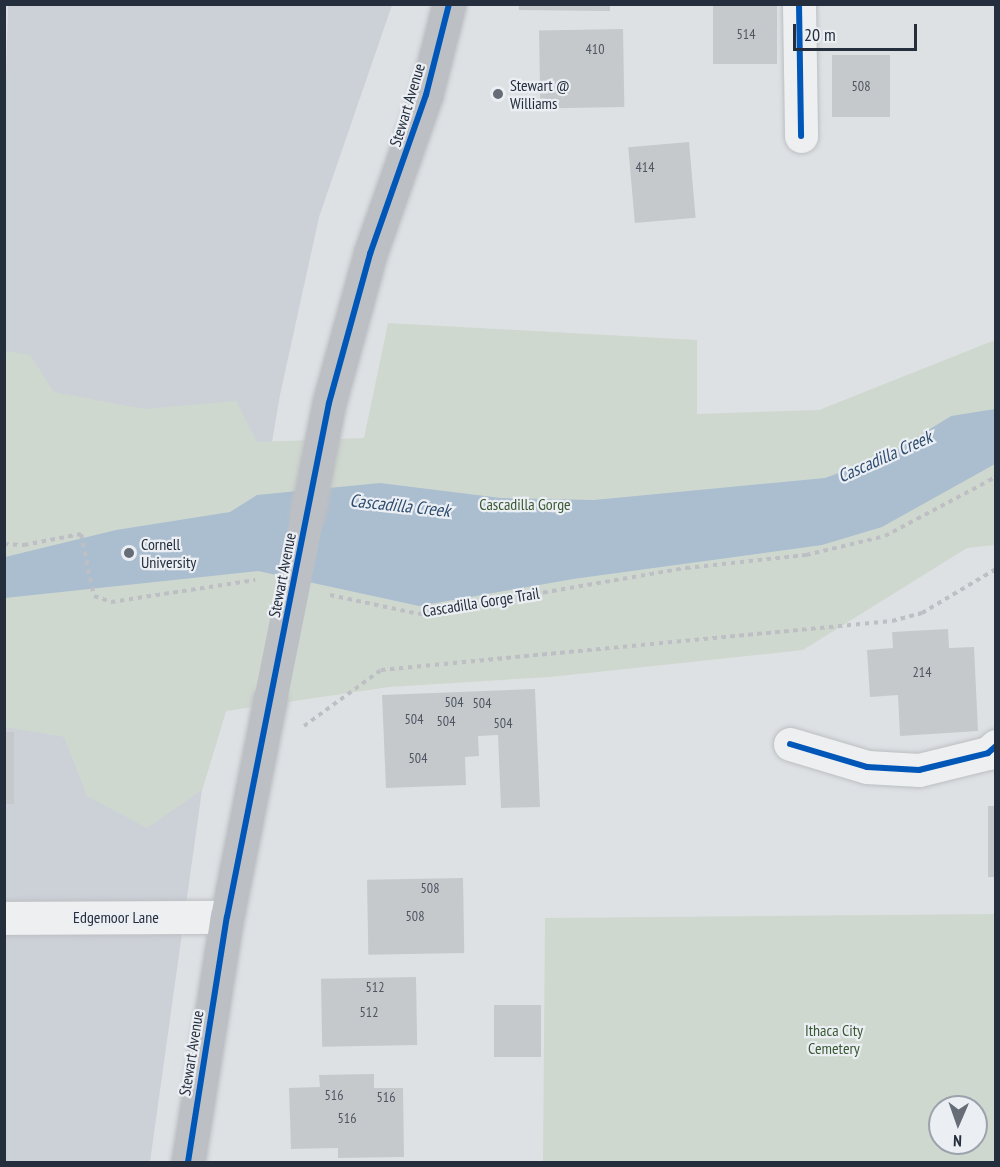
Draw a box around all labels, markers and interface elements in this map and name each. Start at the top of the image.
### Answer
scale bar [796,12,920,50]
text: 20 m [804,23,836,46]
house number: 514 [737,26,755,42]
house number: 410 [586,41,604,57]
street label: Stewart Avenue [385,61,429,149]
place label: Stewart @ Williams [510,75,570,113]
house number: 508 [852,78,870,94]
marker: Stewart @ Williams [491,87,505,101]
house number: 414 [636,159,654,175]
water label: Cascadilla Creek [835,427,935,487]
water label: Cascadilla Creek [349,490,451,522]
park label: Cascadilla Gorge [479,494,571,514]
street label: Stewart Avenue [264,531,300,619]
place label: Cornell University [141,534,196,572]
marker: Cornell University [122,546,136,560]
street label: Cascadilla Gorge Trail [421,583,541,621]
house number: 214 [913,664,931,680]
house number: 504 [445,694,463,710]
house number: 504 [473,695,491,711]
house number: 504 [405,711,423,727]
house number: 504 [437,713,455,729]
house number: 504 [494,715,512,731]
house number: 504 [409,750,427,766]
house number: 508 [421,880,439,896]
street label: Edgemoor Lane [73,907,159,927]
house number: 508 [406,908,424,924]
house number: 512 [366,979,384,995]
house number: 512 [360,1004,378,1020]
street label: Stewart Avenue [175,1009,207,1097]
park label: Ithaca City Cemetery [805,1020,863,1058]
house number: 516 [325,1087,343,1103]
house number: 516 [377,1089,395,1105]
north arrow [928,1095,988,1155]
house number: 516 [338,1110,356,1126]
text: N [953,1131,962,1151]

